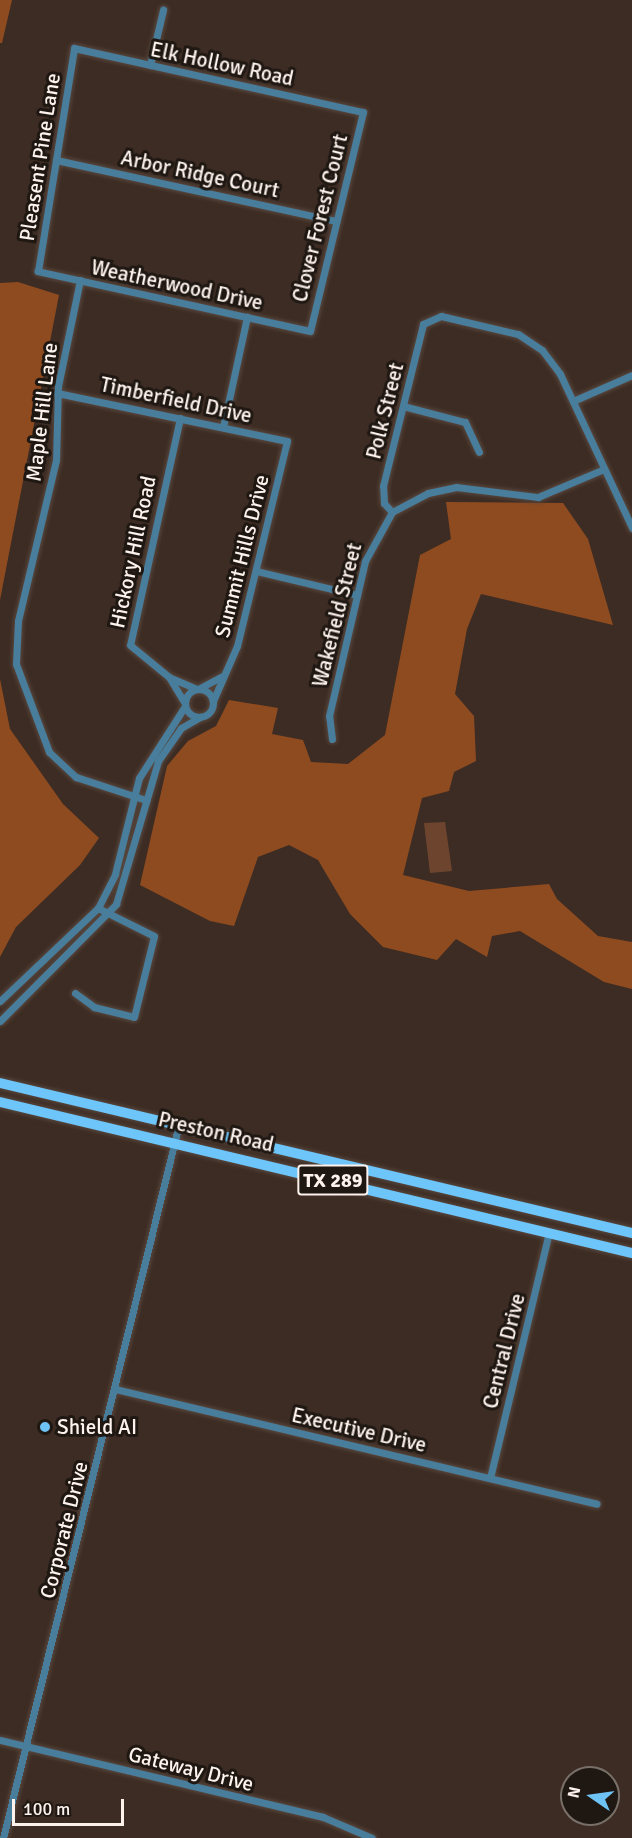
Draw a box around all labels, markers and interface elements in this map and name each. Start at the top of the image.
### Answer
street label: Elk Hollow Road [148,37,296,91]
street label: Pleasent Pine Lane [14,71,66,243]
street label: Clover Forest Court [287,131,353,305]
street label: Arbor Ridge Court [119,145,281,203]
street label: Weatherwood Drive [89,254,265,316]
street label: Maple Hill Lane [21,341,63,483]
street label: Polk Street [361,360,409,462]
street label: Timberfield Drive [98,372,254,428]
street label: Summit Hills Drive [210,472,274,640]
street label: Hickory Hill Road [105,474,161,630]
street label: Wakefield Street [307,540,367,690]
street label: Preston Road [156,1106,276,1158]
road number: TX 289 [297,1163,369,1197]
street label: Central Drive [478,1291,530,1411]
street label: Executive Drive [289,1402,429,1458]
place label: Shield AI [57,1414,137,1440]
marker: Shield AI [38,1420,52,1434]
street label: Corporate Drive [35,1459,93,1601]
street label: Gateway Drive [126,1741,256,1797]
north arrow [560,1766,620,1826]
text: N [563,1785,585,1800]
scale bar [15,1787,128,1825]
text: 100 m [23,1798,70,1820]

